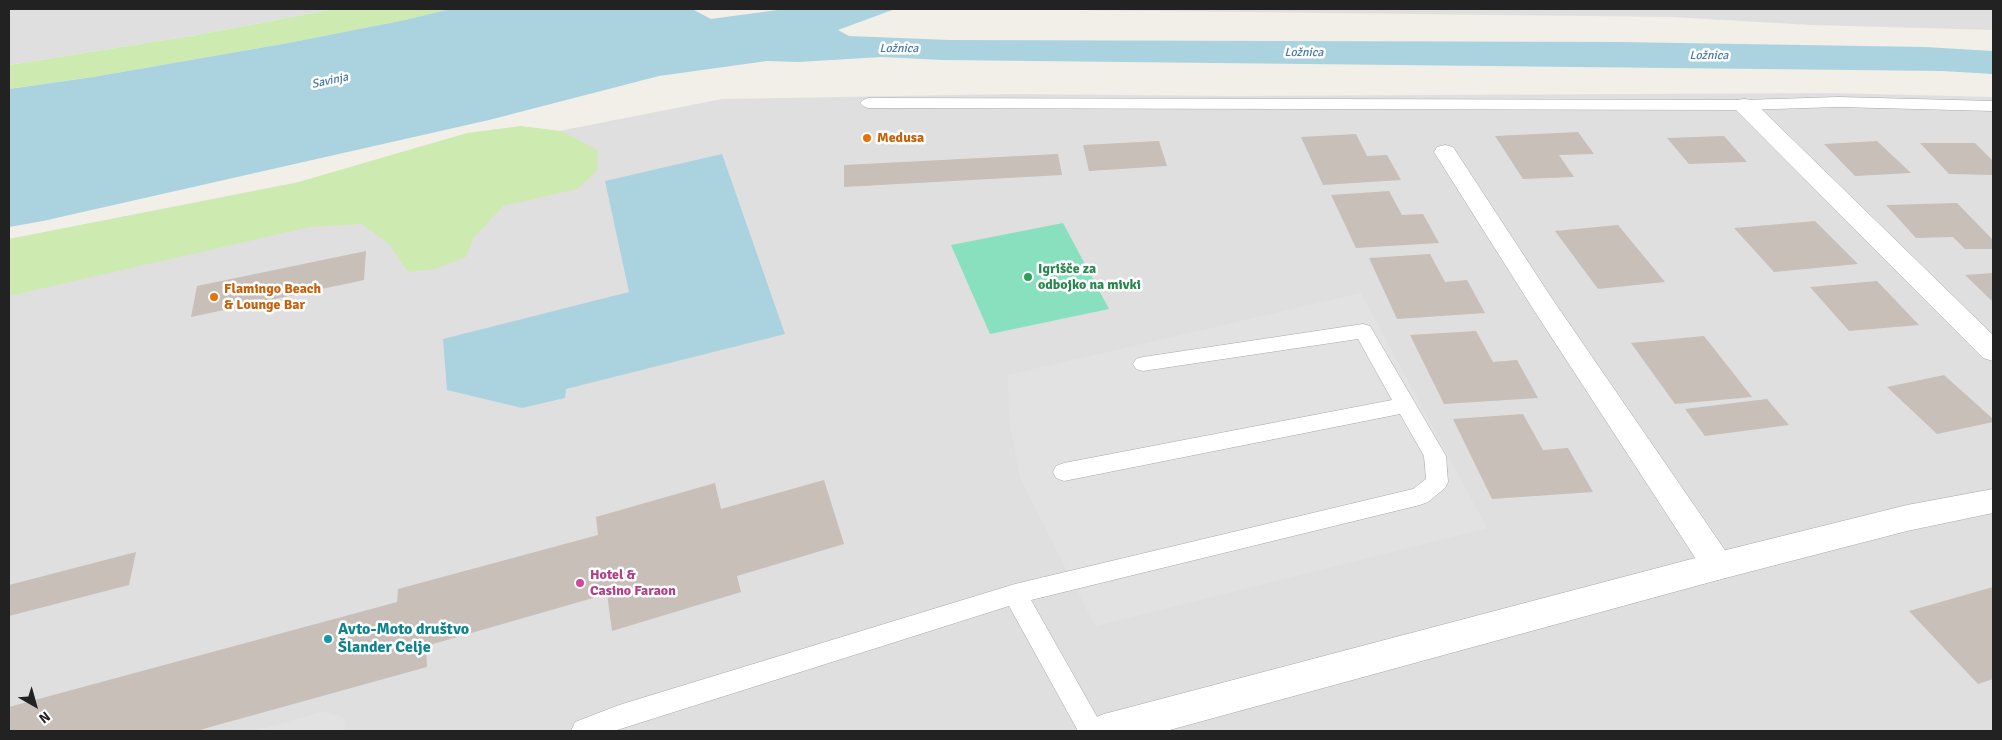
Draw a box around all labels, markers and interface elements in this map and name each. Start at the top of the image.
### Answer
water label: Ložnica [880,42,918,56]
water label: Ložnica [1285,46,1323,60]
water label: Ložnica [1690,49,1728,63]
water label: Savinja [310,70,350,92]
place label: Medusa [877,130,924,146]
marker: Medusa [861,132,873,144]
place label: Igrišče za odbojko na mivki [1038,261,1141,294]
marker: Igrišče za odbojko na mivki [1022,271,1034,283]
place label: Flamingo Beach & Lounge Bar [224,281,321,314]
marker: Flamingo Beach & Lounge Bar [208,291,220,303]
place label: Hotel & Casino Faraon [590,567,676,600]
marker: Hotel & Casino Faraon [574,577,586,589]
place label: Avto-Moto društvo Šlander Celje [338,620,469,658]
marker: Avto-Moto društvo Šlander Celje [322,633,334,645]
north arrow [10,680,60,730]
text: N [35,708,54,727]

